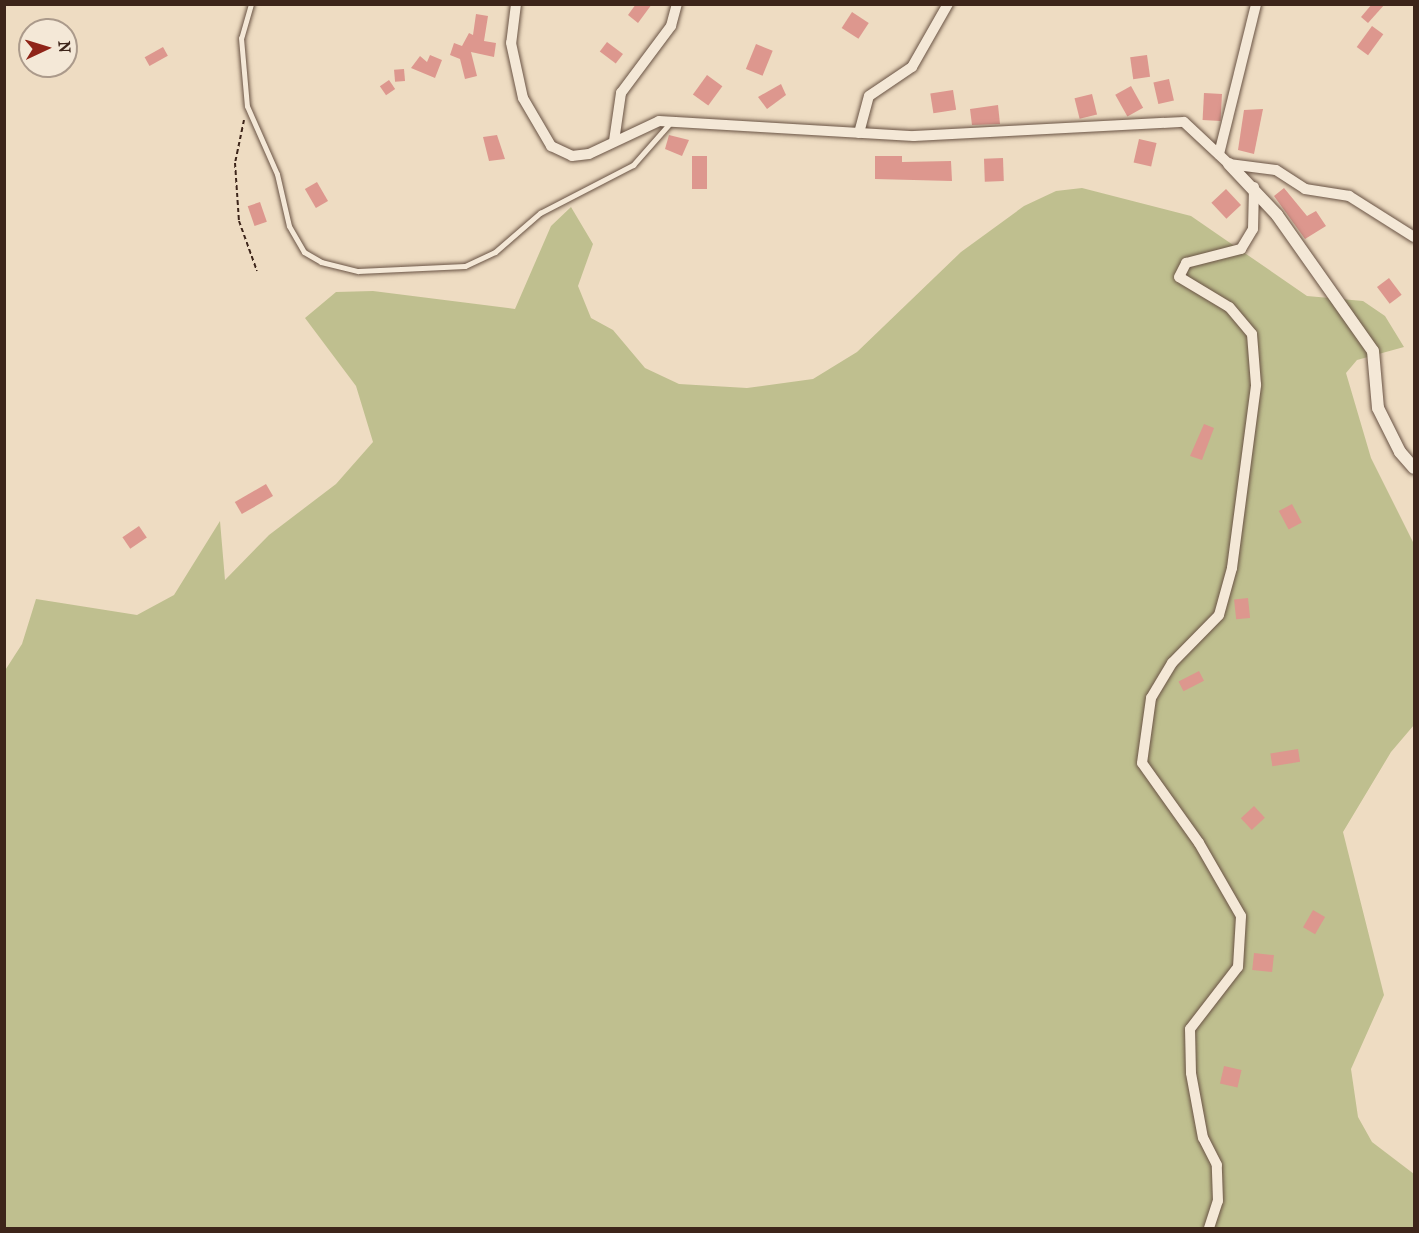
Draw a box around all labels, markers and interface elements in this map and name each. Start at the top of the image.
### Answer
north arrow [18,18,78,78]
text: N [55,40,74,54]

